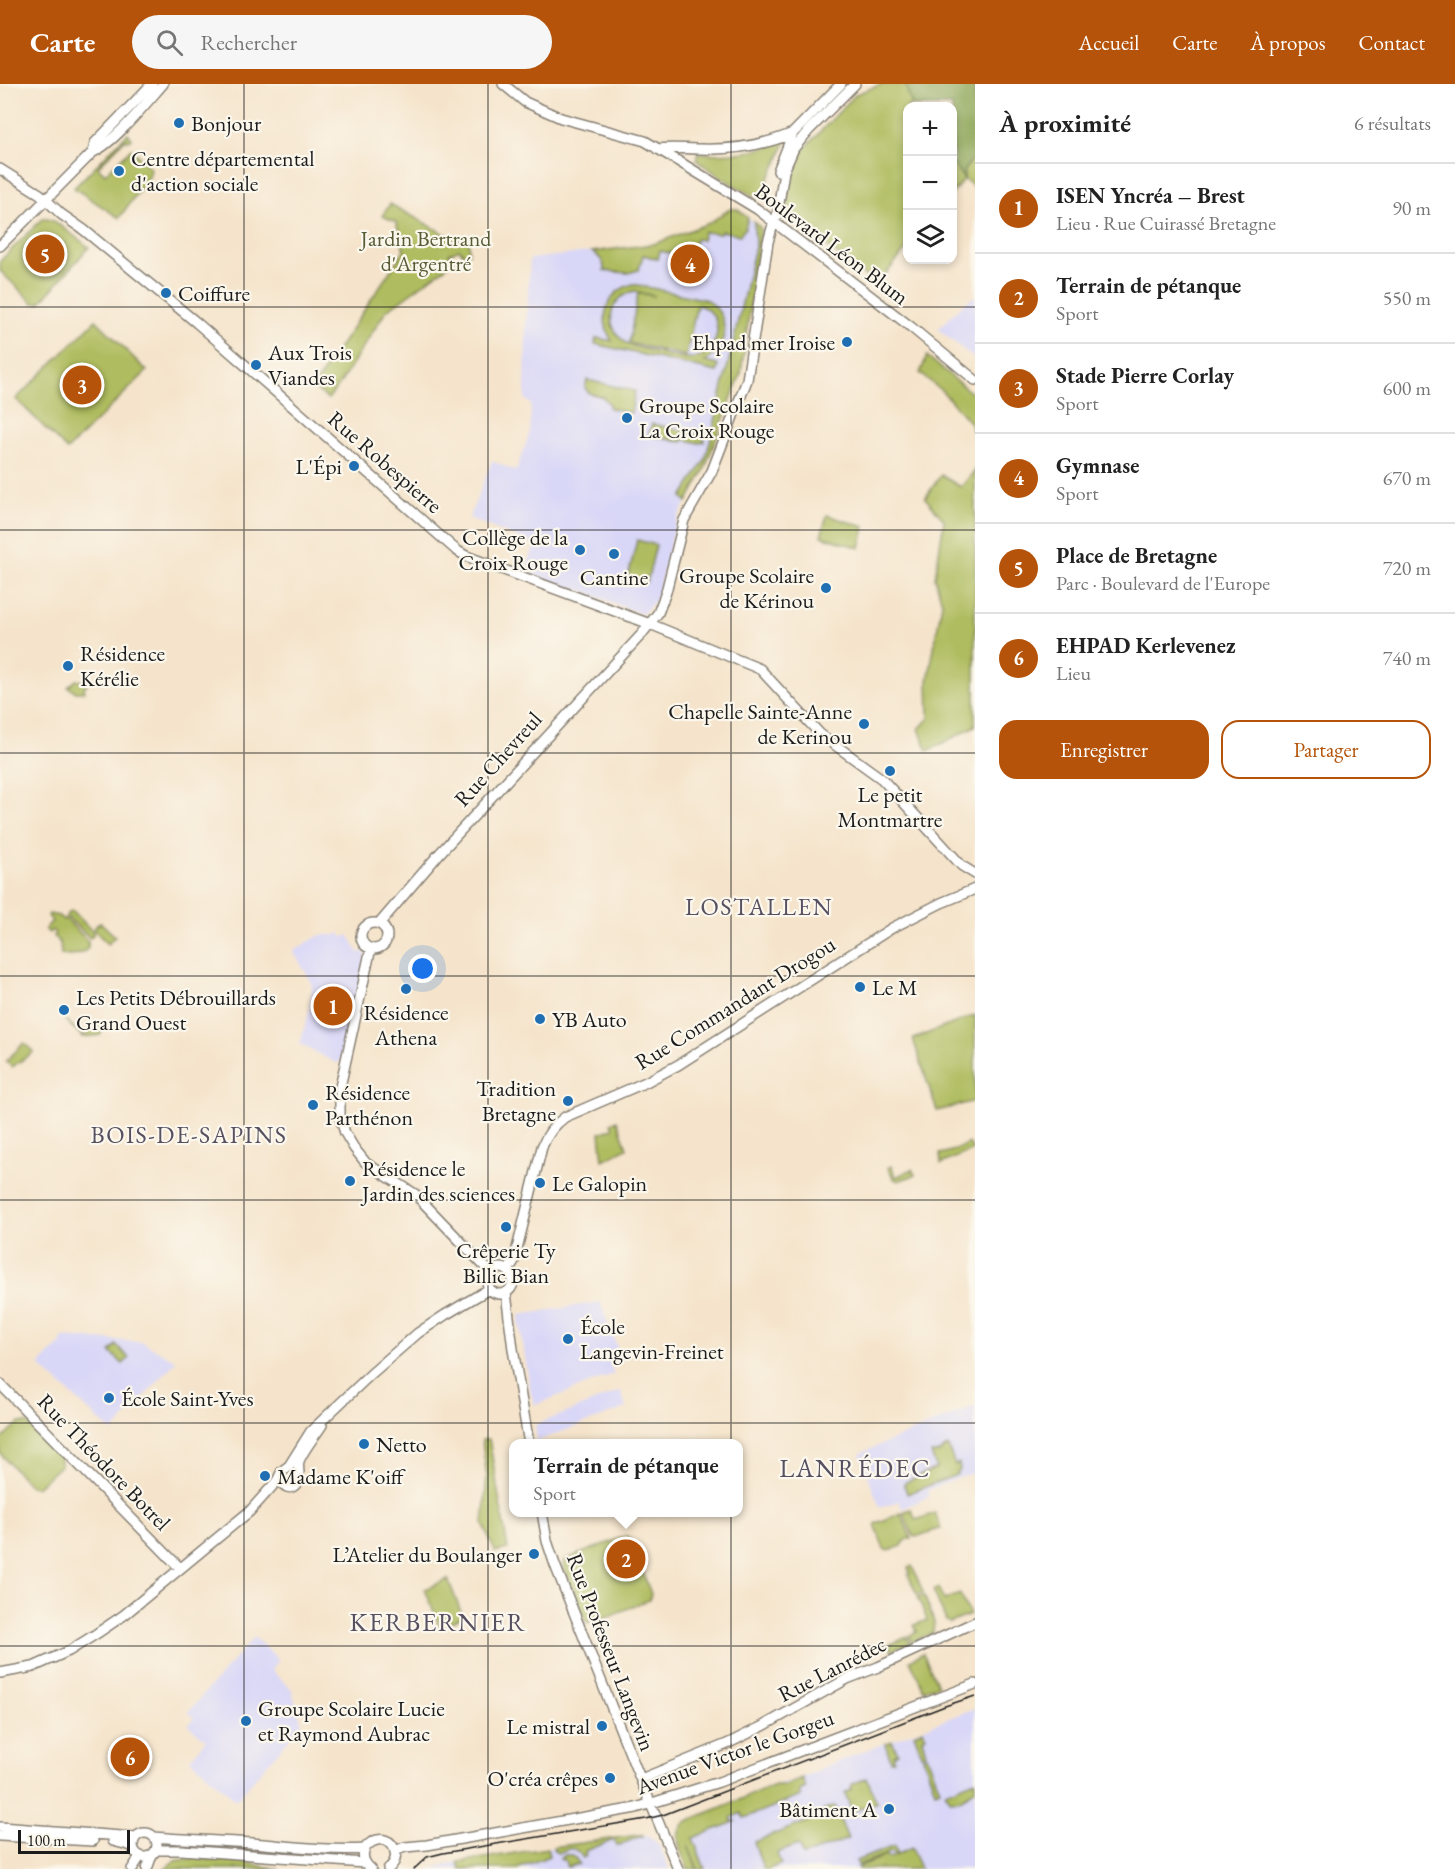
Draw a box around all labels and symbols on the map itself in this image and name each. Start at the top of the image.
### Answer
place label: Bonjour [191,109,262,138]
marker: Bonjour [172,116,186,130]
place label: Centre départemental d'action sociale [131,144,315,198]
marker: Centre départemental d'action sociale [112,164,126,178]
street label: Boulevard Léon Blum [749,177,915,311]
park label: Jardin Bertrand d'Argentré [359,224,492,278]
pin: 5 [26,232,64,276]
pin: 4 [670,242,710,286]
place label: Coiffure [178,279,250,308]
marker: Coiffure [159,286,173,300]
place label: Ehpad mer Iroise [692,328,835,357]
marker: Ehpad mer Iroise [840,335,854,349]
place label: Aux Trois Viandes [267,338,352,392]
marker: Aux Trois Viandes [249,358,263,372]
pin: 3 [62,362,101,408]
place label: Groupe Scolaire La Croix Rouge [639,391,775,445]
street label: Rue Robespierre [322,404,449,520]
marker: Groupe Scolaire La Croix Rouge [620,411,634,425]
place label: L'Épi [296,452,342,481]
marker: L'Épi [347,459,361,473]
place label: Collège de la Croix Rouge [459,523,568,577]
marker: Collège de la Croix Rouge [573,543,587,557]
marker: Cantine [607,547,621,561]
place label: Groupe Scolaire de Kérinou [679,561,814,615]
place label: Cantine [580,563,649,592]
marker: Groupe Scolaire de Kérinou [819,581,833,595]
place label: Résidence Kérélie [80,639,166,693]
marker: Résidence Kérélie [61,659,75,673]
place label: Chapelle Sainte-Anne de Kerinou [668,697,852,751]
street label: Rue Chevreul [448,705,548,813]
marker: Chapelle Sainte-Anne de Kerinou [857,717,871,731]
marker: Le petit Montmartre [883,764,897,778]
place label: Le petit Montmartre [838,780,943,834]
district label: LOSTALLEN [685,891,833,922]
street label: Rue Commandant Drogou [629,929,841,1077]
your location [408,954,437,983]
place label: Le M [872,973,918,1002]
marker: Le M [853,980,867,994]
marker: Résidence Athena [399,982,413,996]
place label: Les Petits Débrouillards Grand Ouest [76,983,276,1037]
pin: 1 [314,984,352,1028]
place label: Résidence Athena [363,998,449,1052]
marker: Les Petits Débrouillards Grand Ouest [57,1003,71,1017]
place label: YB Auto [552,1005,627,1034]
marker: YB Auto [533,1012,547,1026]
place label: Tradition Bretagne [476,1074,556,1128]
place label: Résidence Parthénon [325,1078,413,1132]
marker: Tradition Bretagne [561,1094,575,1108]
marker: Résidence Parthénon [306,1098,320,1112]
district label: BOIS-DE-SAPINS [91,1119,287,1150]
place label: Résidence le Jardin des sciences [360,1154,515,1208]
place label: Le Galopin [552,1169,648,1198]
marker: Résidence le Jardin des sciences [343,1174,357,1188]
marker: Le Galopin [533,1176,547,1190]
marker: Crêperie Ty Billic Bian [499,1220,513,1234]
place label: Crêperie Ty Billic Bian [456,1236,556,1290]
place label: École Langevin-Freinet [580,1312,724,1366]
marker: École Langevin-Freinet [561,1332,575,1346]
place label: École Saint-Yves [121,1384,254,1413]
street label: Rue Théodore Botrel [31,1387,177,1537]
marker: École Saint-Yves [102,1391,116,1405]
place label: Netto [376,1430,427,1459]
marker: Netto [357,1437,371,1451]
district label: LANRÉDEC [779,1451,931,1485]
place label: Madame K'oiff [277,1462,406,1491]
marker: Madame K'oiff [258,1469,272,1483]
pin: 2 [606,1536,646,1582]
place label: L’Atelier du Boulanger [332,1540,523,1569]
marker: L’Atelier du Boulanger [527,1547,541,1561]
street label: Rue Professeur Langevin [560,1549,662,1756]
district label: KERBERNIER [349,1605,527,1639]
street label: Rue Lanrédec [773,1629,891,1709]
place label: Groupe Scolaire Lucie et Raymond Aubrac [258,1694,445,1748]
street label: Avenue Victor le Gorgeu [631,1703,838,1802]
place label: Le mistral [506,1712,590,1741]
marker: Groupe Scolaire Lucie et Raymond Aubrac [239,1714,253,1728]
marker: Le mistral [595,1719,609,1733]
pin: 6 [110,1734,150,1780]
place label: O'créa crêpes [487,1764,598,1793]
marker: O'créa crêpes [603,1771,617,1785]
place label: Bâtiment A [779,1795,878,1824]
marker: Bâtiment A [882,1802,896,1816]
scale bar [18,1827,130,1854]

